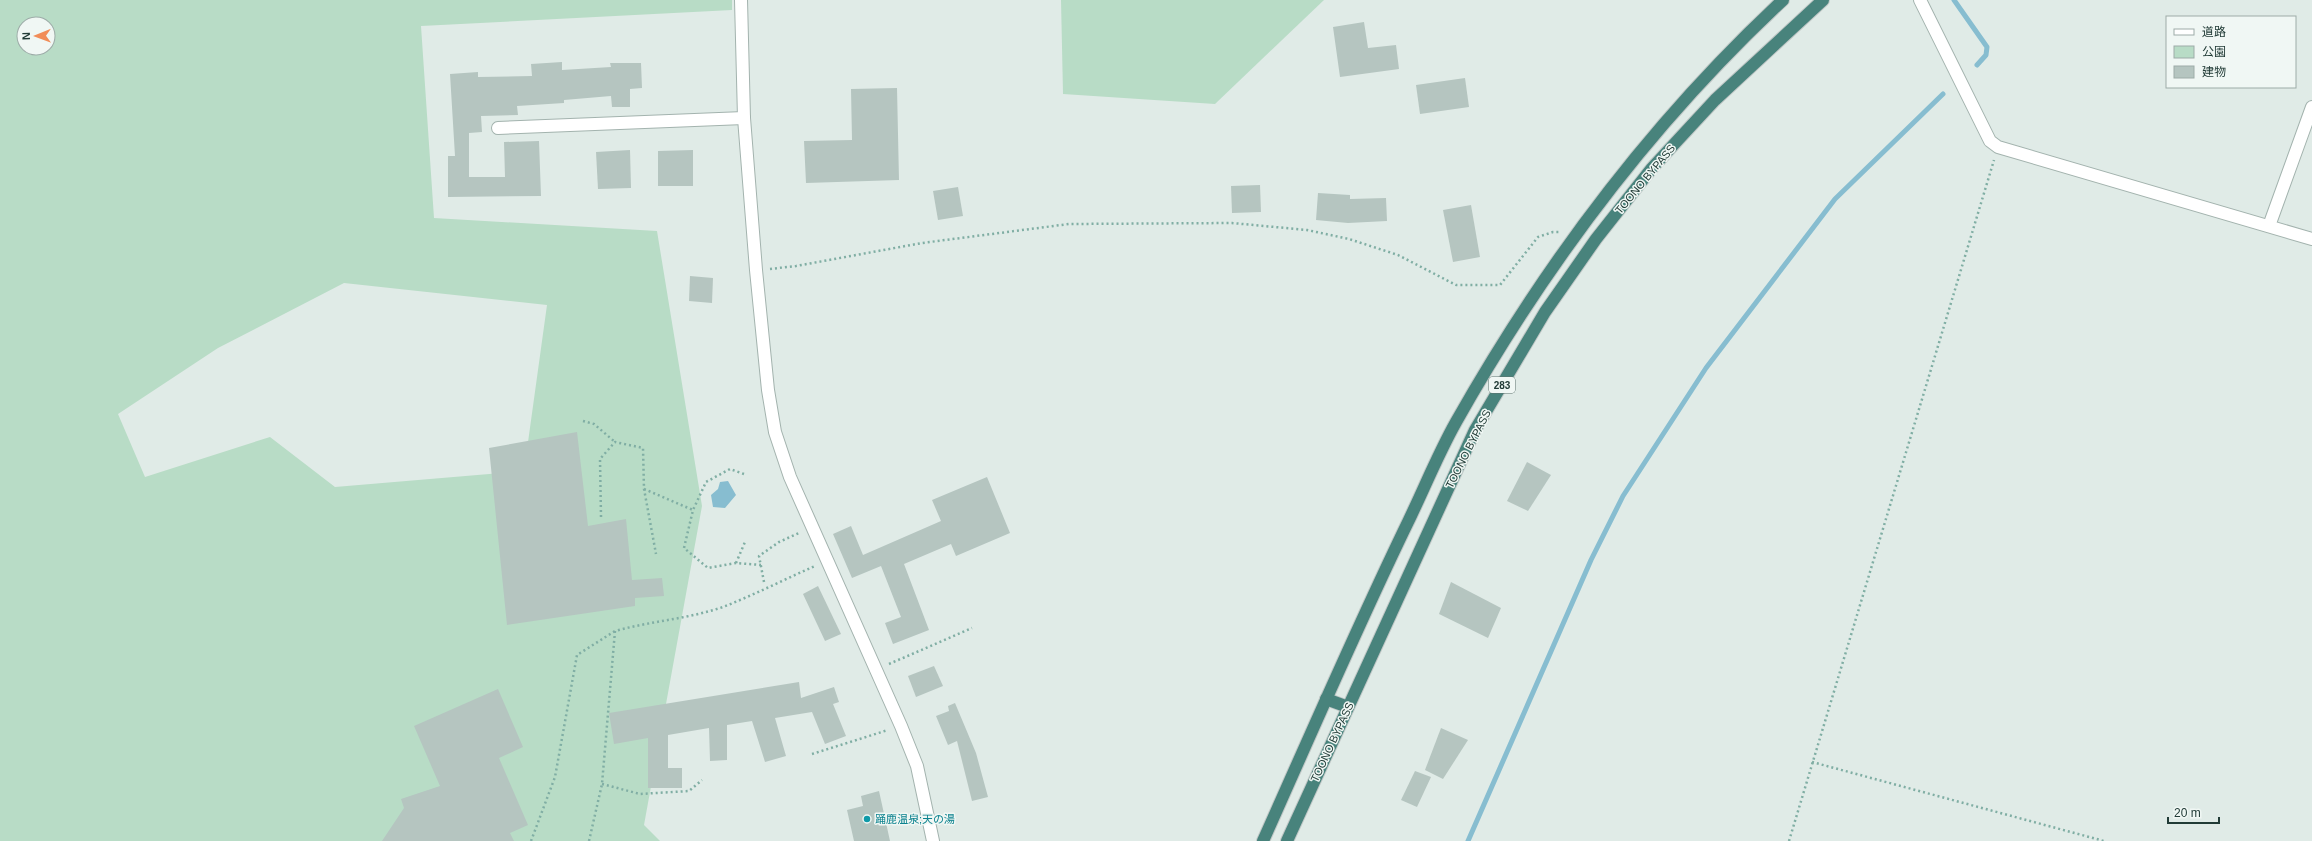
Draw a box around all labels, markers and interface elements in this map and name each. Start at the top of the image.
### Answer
north arrow [16,16,56,56]
legend [2166,16,2296,88]
text: 道路 [2202,25,2226,39]
text: N [20,32,32,40]
text: 公園 [2202,45,2226,59]
text: 建物 [2202,65,2226,79]
street label: TOONO BYPASS [1613,142,1677,216]
road number: 283 [1489,377,1515,393]
street label: TOONO BYPASS [1443,408,1493,490]
street label: TOONO BYPASS [1308,700,1356,784]
scale bar [2168,799,2219,825]
text: 20 m [2174,806,2201,820]
place label: 踊鹿温泉;天の湯 [875,813,955,825]
marker: 踊鹿温泉;天の湯 [862,814,872,824]

